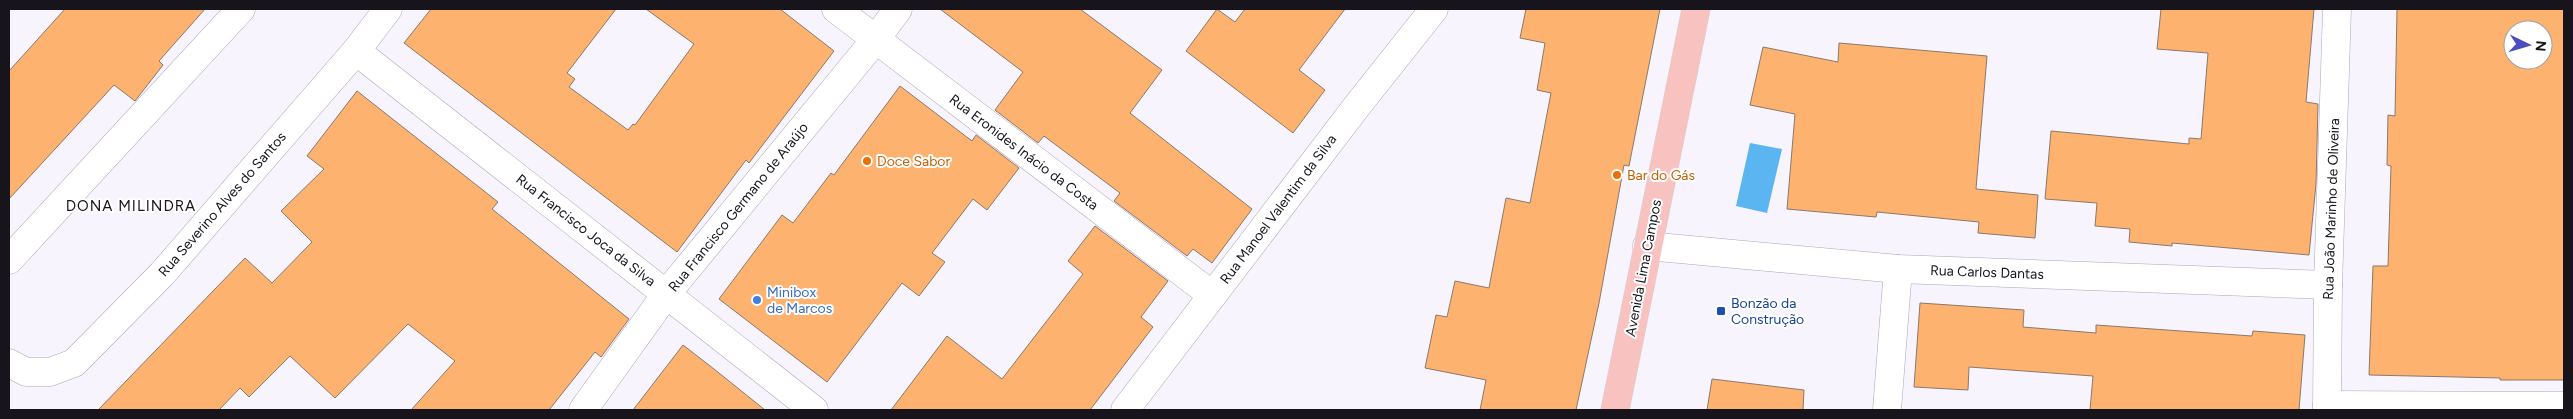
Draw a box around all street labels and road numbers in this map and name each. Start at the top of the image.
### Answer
street label: Rua Eronides Inácio da Costa [946,91,1102,214]
street label: Rua João Marinho de Oliveira [2320,118,2343,300]
street label: Rua Francisco Germano de Araújo [665,119,812,295]
street label: Rua Severino Alves do Santos [155,129,290,280]
street label: Rua Manoel Valentim da Silva [1217,131,1340,287]
street label: Rua Francisco Joca da Silva [513,171,659,290]
street label: Avenida Lima Campos [1622,198,1665,338]
street label: Rua Carlos Dantas [1930,262,2044,283]

